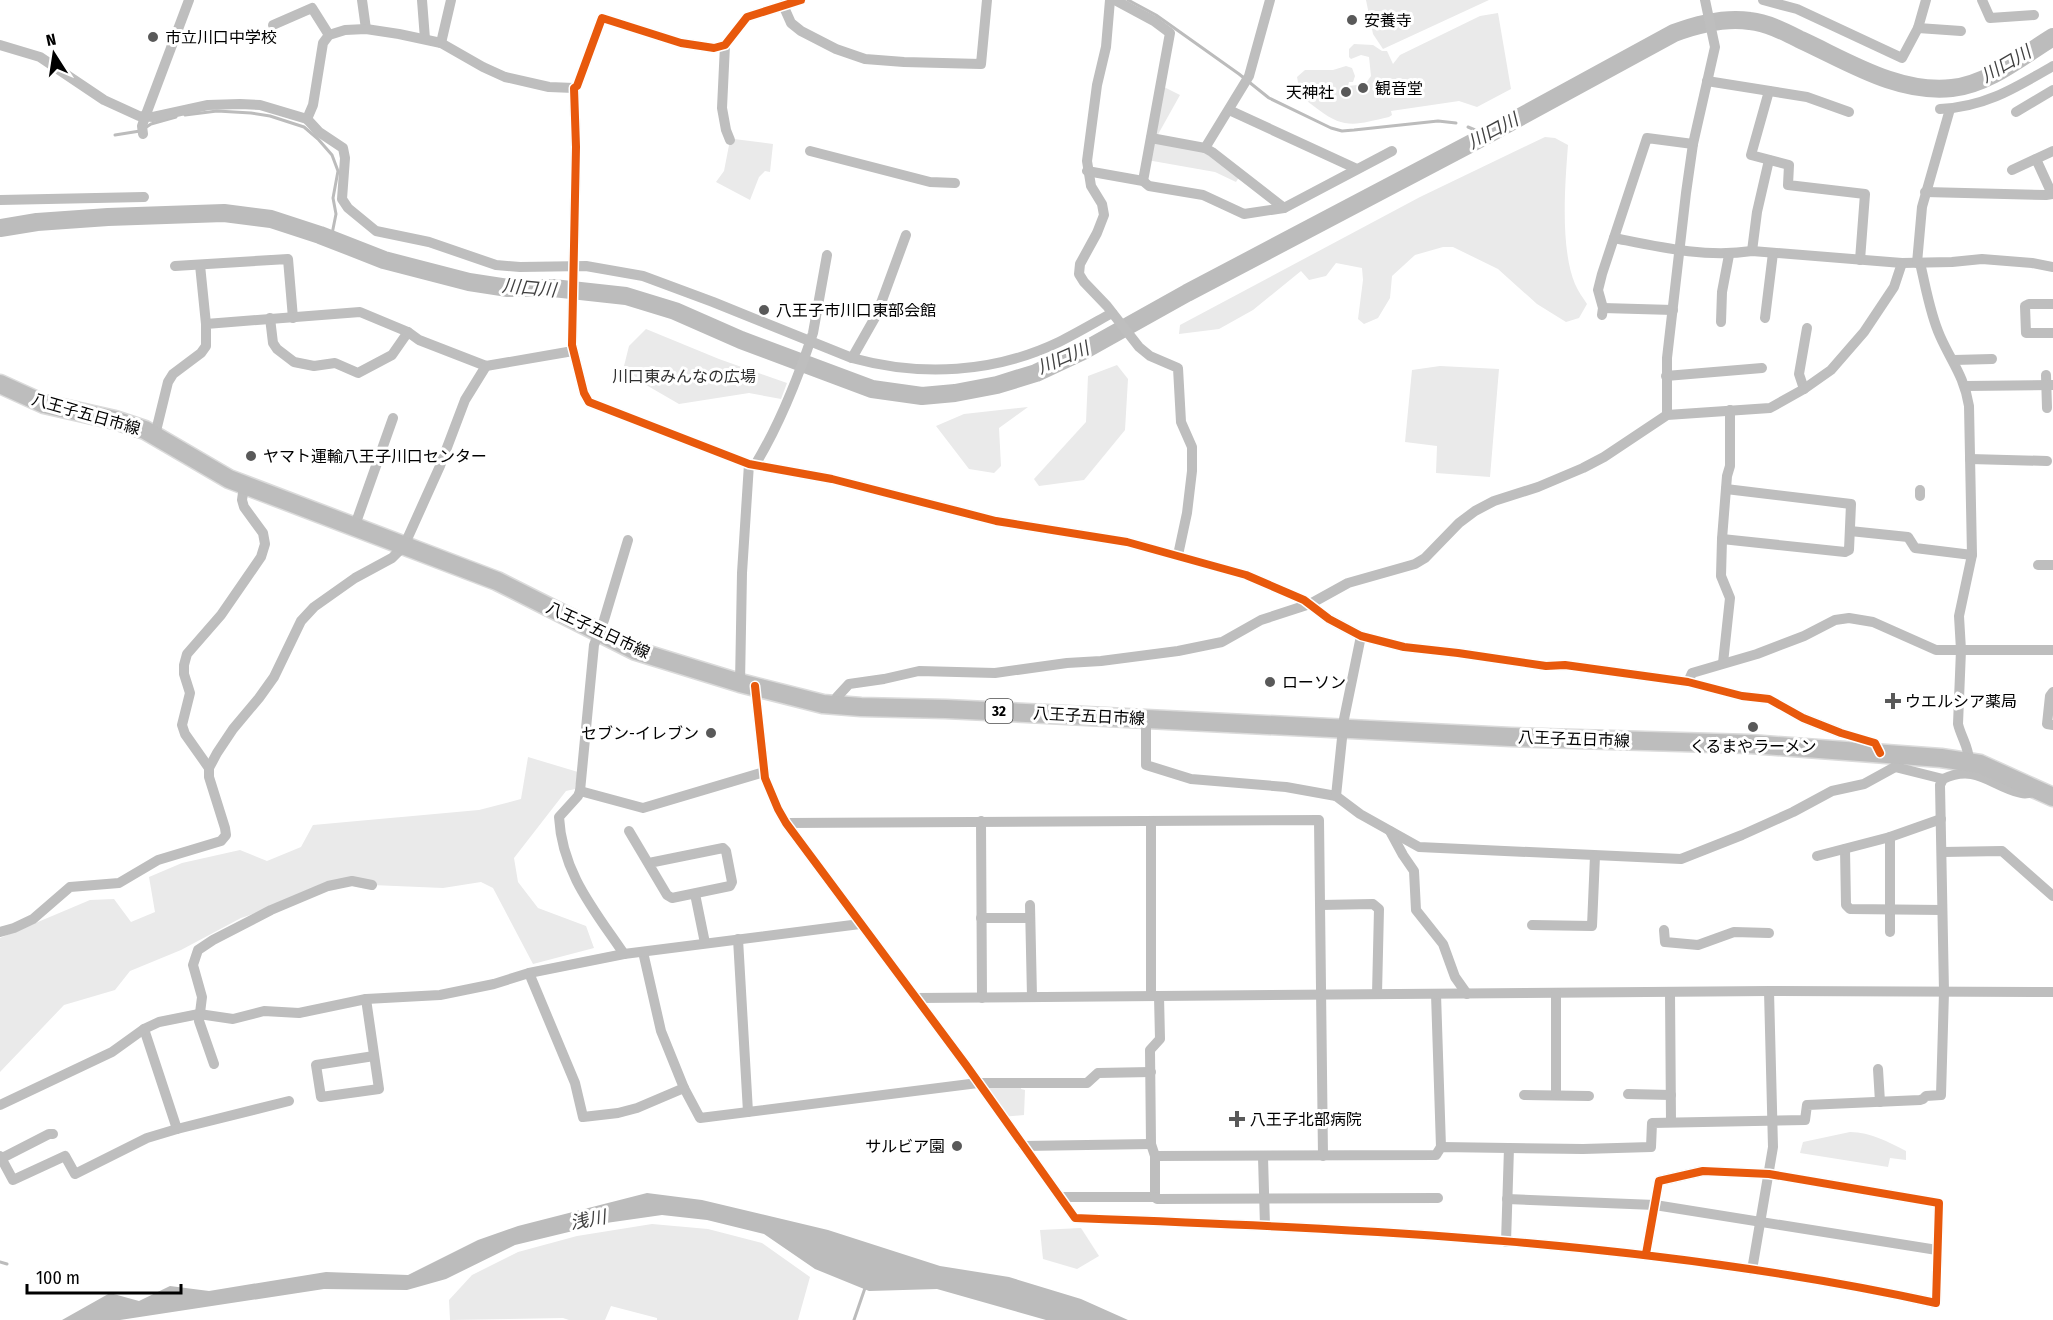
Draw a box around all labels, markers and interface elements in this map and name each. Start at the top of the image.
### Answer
place label: 安養寺 [1364,11,1412,30]
marker: 安養寺 [1345,13,1359,27]
north arrow [24,24,84,84]
place label: 市立川口中学校 [165,28,277,47]
text: N [44,30,58,50]
marker: 市立川口中学校 [146,30,160,44]
water label: 川口川 [1977,40,2037,87]
place label: 観音堂 [1375,79,1423,98]
marker: 観音堂 [1356,81,1370,95]
place label: 天神社 [1286,83,1334,102]
marker: 天神社 [1339,85,1353,99]
water label: 川口川 [1464,108,1524,153]
water label: 川口川 [501,275,559,301]
place label: 八王子市川口東部会館 [776,301,936,320]
marker: 八王子市川口東部会館 [757,303,771,317]
water label: 川口川 [1034,337,1094,379]
park label: 川口東みんなの広場 [612,367,756,386]
street label: 八王子五日市線 [30,389,142,439]
place label: ヤマト運輸八王子川口センター [263,447,487,466]
marker: ヤマト運輸八王子川口センター [244,449,258,463]
street label: 八王子五日市線 [543,598,653,662]
place label: ローソン [1282,673,1346,692]
marker: ローソン [1263,675,1277,689]
place label: ウエルシア薬局 [1905,692,2017,711]
marker: ウエルシア薬局 [1886,694,1900,708]
road number: 32 [986,699,1012,723]
street label: 八王子五日市線 [1033,704,1145,728]
marker: くるまやラーメン [1746,720,1760,734]
place label: セブン-イレブン [581,724,699,743]
marker: セブン-イレブン [704,726,718,740]
street label: 八王子五日市線 [1518,728,1630,750]
place label: くるまやラーメン [1689,737,1817,756]
marker: 八王子北部病院 [1228,1110,1246,1128]
place label: 八王子北部病院 [1250,1110,1362,1129]
place label: サルビア園 [865,1137,945,1156]
marker: サルビア園 [950,1139,964,1153]
water label: 浅川 [568,1205,610,1234]
scale bar [27,1257,182,1295]
text: 100 m [36,1267,80,1289]

